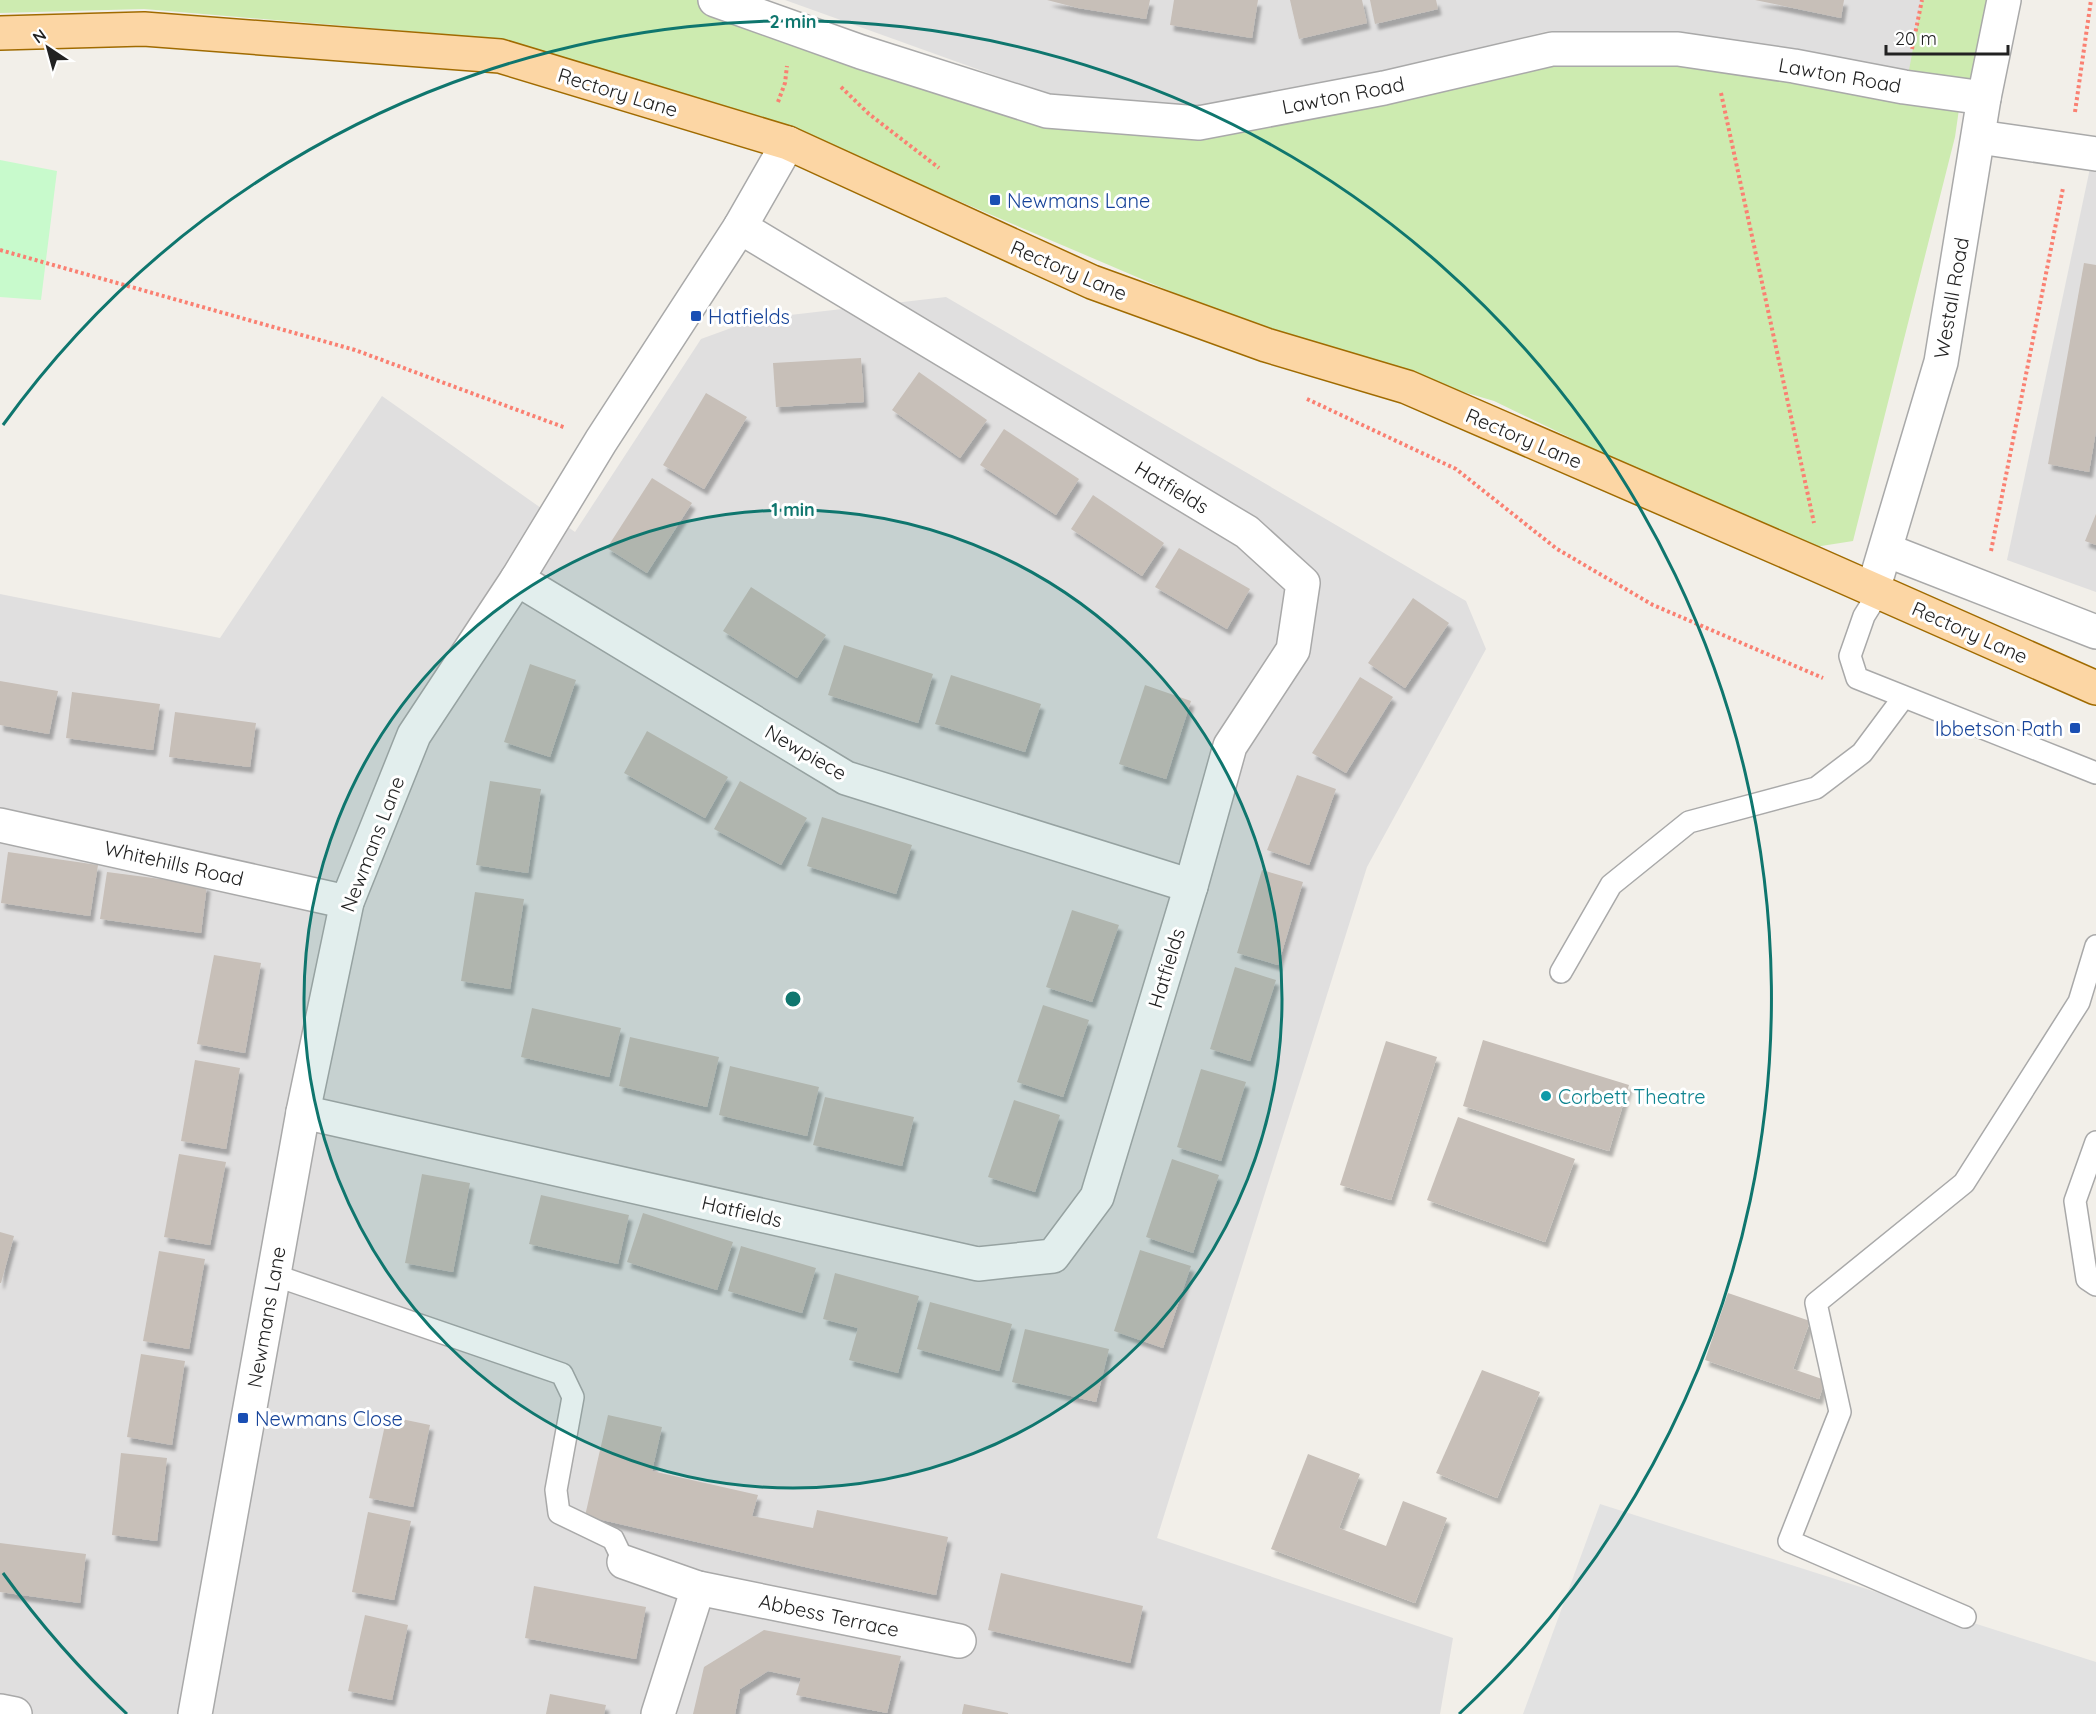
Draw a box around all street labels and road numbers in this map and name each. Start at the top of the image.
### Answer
street label: Lawton Road [1777,52,1903,98]
street label: Rectory Lane [555,62,681,122]
street label: Lawton Road [1280,71,1406,119]
street label: Rectory Lane [1007,234,1131,306]
street label: Westall Road [1928,235,1974,361]
street label: Rectory Lane [1462,402,1586,474]
street label: Hatfields [1130,455,1214,519]
street label: Rectory Lane [1908,595,2032,669]
street label: Newpiece [761,719,851,785]
street label: Newmans Lane [335,773,409,915]
street label: Whitehills Road [102,835,246,891]
street label: Hatfields [1142,925,1190,1011]
street label: Hatfields [699,1190,785,1232]
street label: Newmans Lane [241,1244,291,1390]
street label: Abbess Terrace [757,1588,901,1642]

